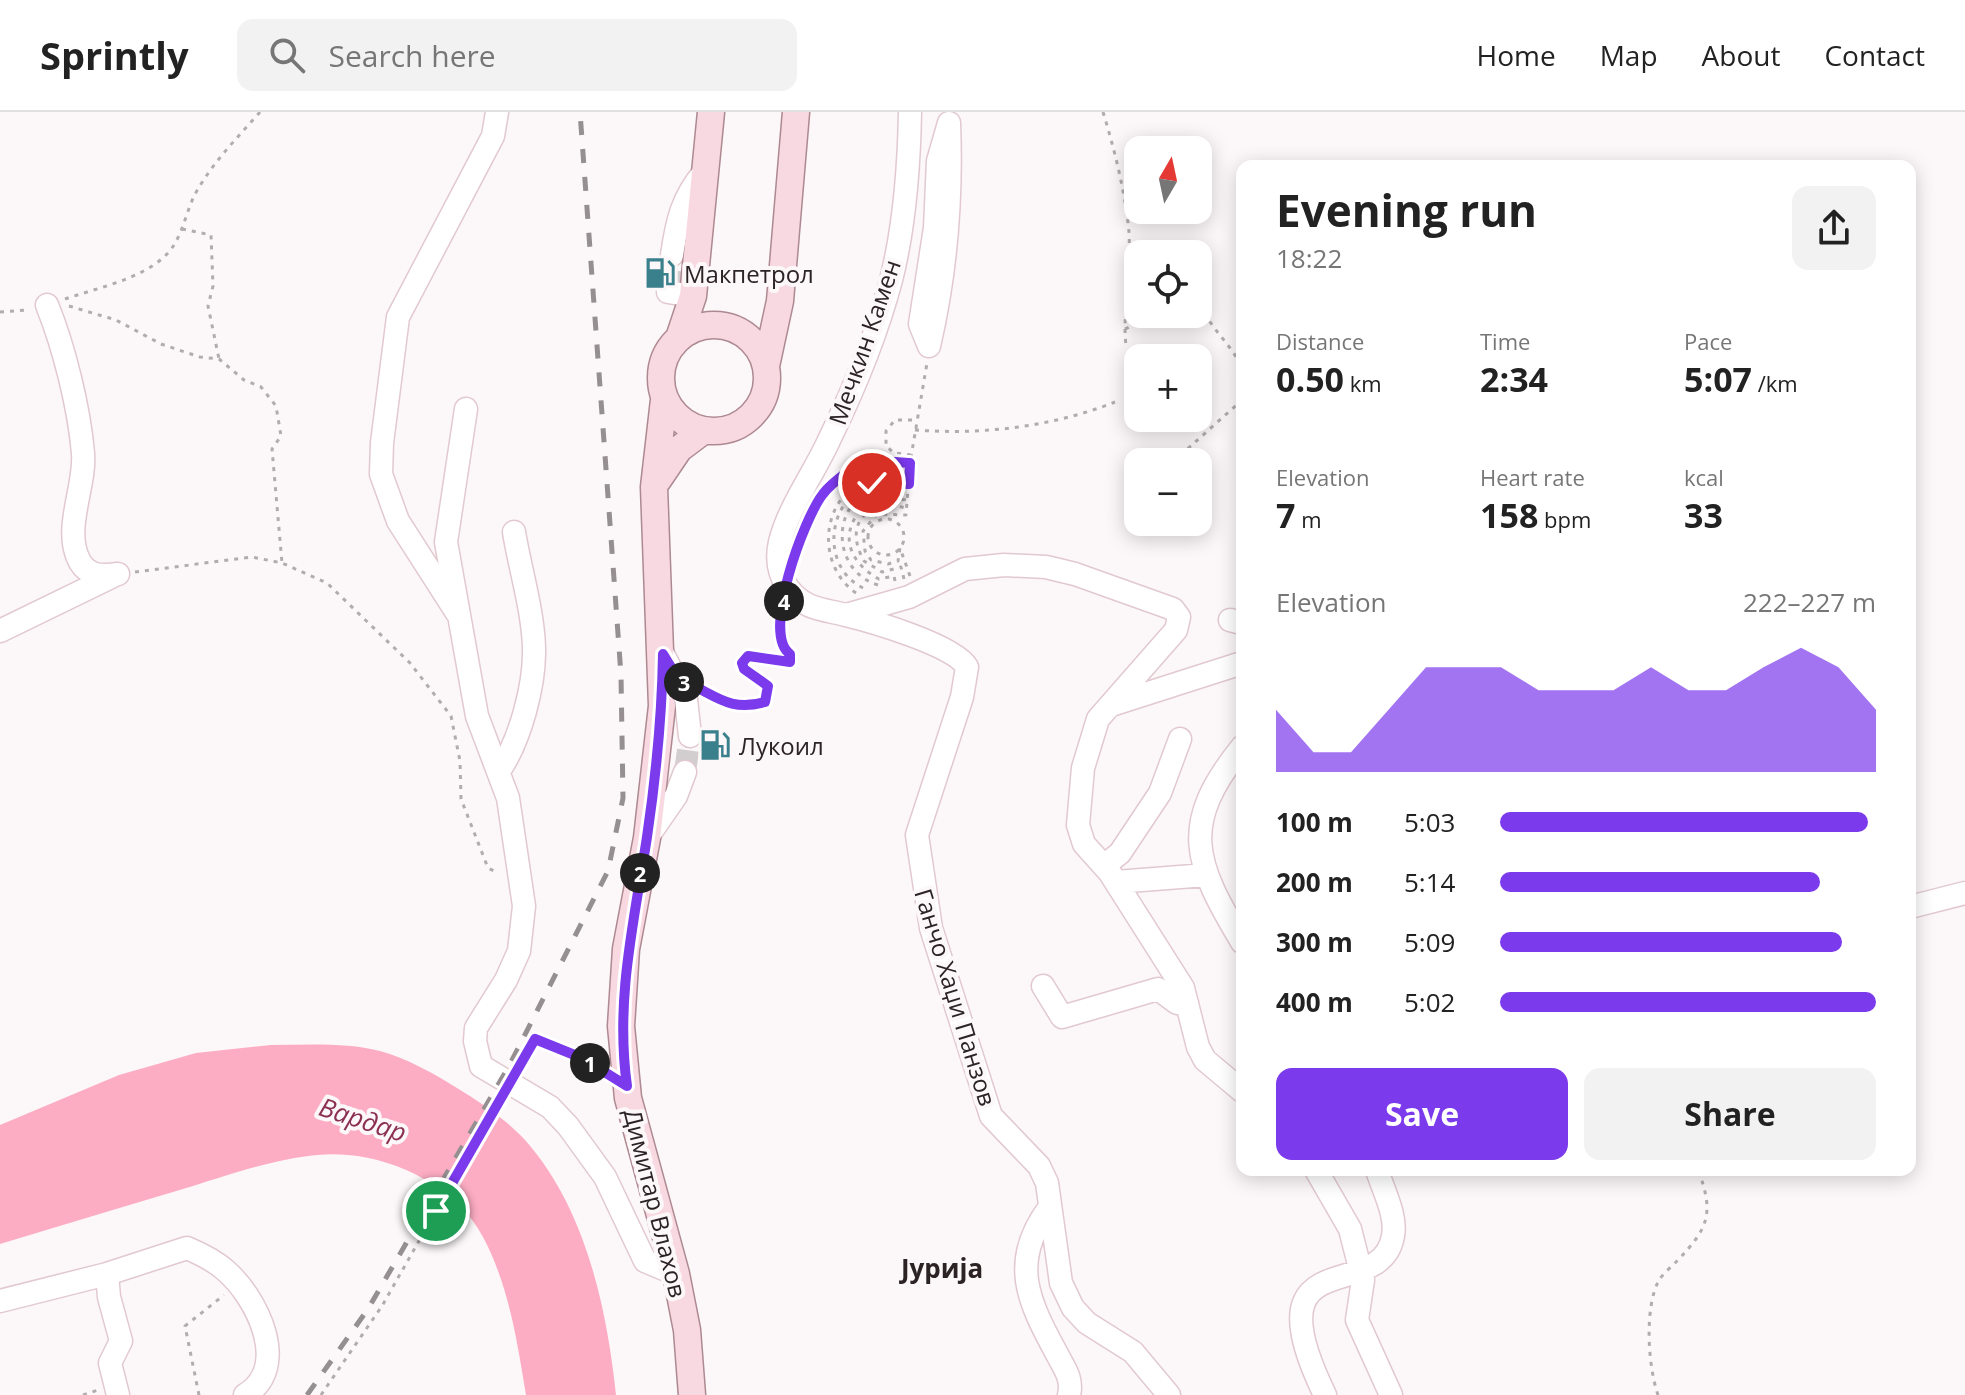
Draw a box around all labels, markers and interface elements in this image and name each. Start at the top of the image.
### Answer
search box [237,19,797,91]
text: Sprintly [40,29,189,81]
icon: search [265,33,309,77]
text: Search here [329,35,496,76]
text: Home [1477,36,1556,74]
text: Map [1600,36,1658,74]
text: About [1702,36,1780,74]
text: Contact [1824,36,1925,74]
north arrow [1124,136,1212,224]
map controls [1124,136,1212,536]
text: Evening run [1276,180,1537,240]
button: share [1792,186,1876,270]
button: locate [1124,240,1212,328]
text: 18:22 [1276,240,1342,276]
street label: Мечкин Камен [820,255,908,429]
fuel station icon: Макпетрол [643,256,677,290]
place label: Макпетрол [684,257,814,290]
text: Distance [1276,326,1364,356]
text: Time [1480,326,1530,356]
text: Pace [1684,326,1732,356]
button: + [1124,344,1212,432]
text: 0.50 [1276,356,1344,402]
text: 2:34 [1480,356,1548,402]
text: 5:07 [1684,356,1752,402]
text: km [1344,368,1382,398]
text: /km [1752,368,1798,398]
button: − [1124,448,1212,536]
pin [838,449,906,517]
icon: check [850,461,894,505]
text: Elevation [1276,462,1369,492]
text: Heart rate [1480,462,1585,492]
text: kcal [1684,462,1724,492]
text: 7 [1276,492,1295,538]
text: 158 [1480,492,1538,538]
text: 33 [1684,492,1723,538]
text: m [1295,504,1322,534]
text: bpm [1538,504,1591,534]
pin: 4 [764,581,804,621]
text: Elevation [1276,584,1386,620]
text: 222–227 m [1743,584,1876,620]
text: 4 [778,586,790,616]
pin: 3 [664,662,704,702]
text: 3 [678,667,690,697]
fuel station icon: Лукоил [698,728,732,762]
place label: Лукоил [739,729,824,762]
text: 100 m [1276,804,1353,840]
text: 5:03 [1404,804,1455,840]
pin: 2 [620,853,660,893]
text: 2 [634,858,646,888]
text: 200 m [1276,864,1353,900]
text: 5:14 [1404,864,1455,900]
street label: Ганчо Хаџи Панзов [907,884,1005,1110]
text: 300 m [1276,924,1353,960]
text: 5:09 [1404,924,1455,960]
text: 400 m [1276,984,1353,1020]
text: 5:02 [1404,984,1455,1020]
pin: 1 [570,1043,610,1083]
text: 1 [584,1048,596,1078]
button: Save [1276,1068,1568,1160]
button: Share [1584,1068,1876,1160]
water label: Вардар [315,1088,411,1150]
street label: Димитар Влахов [617,1105,695,1301]
pin [402,1177,470,1245]
icon: arrive [414,1189,458,1233]
district label: Јурија [899,1250,983,1286]

